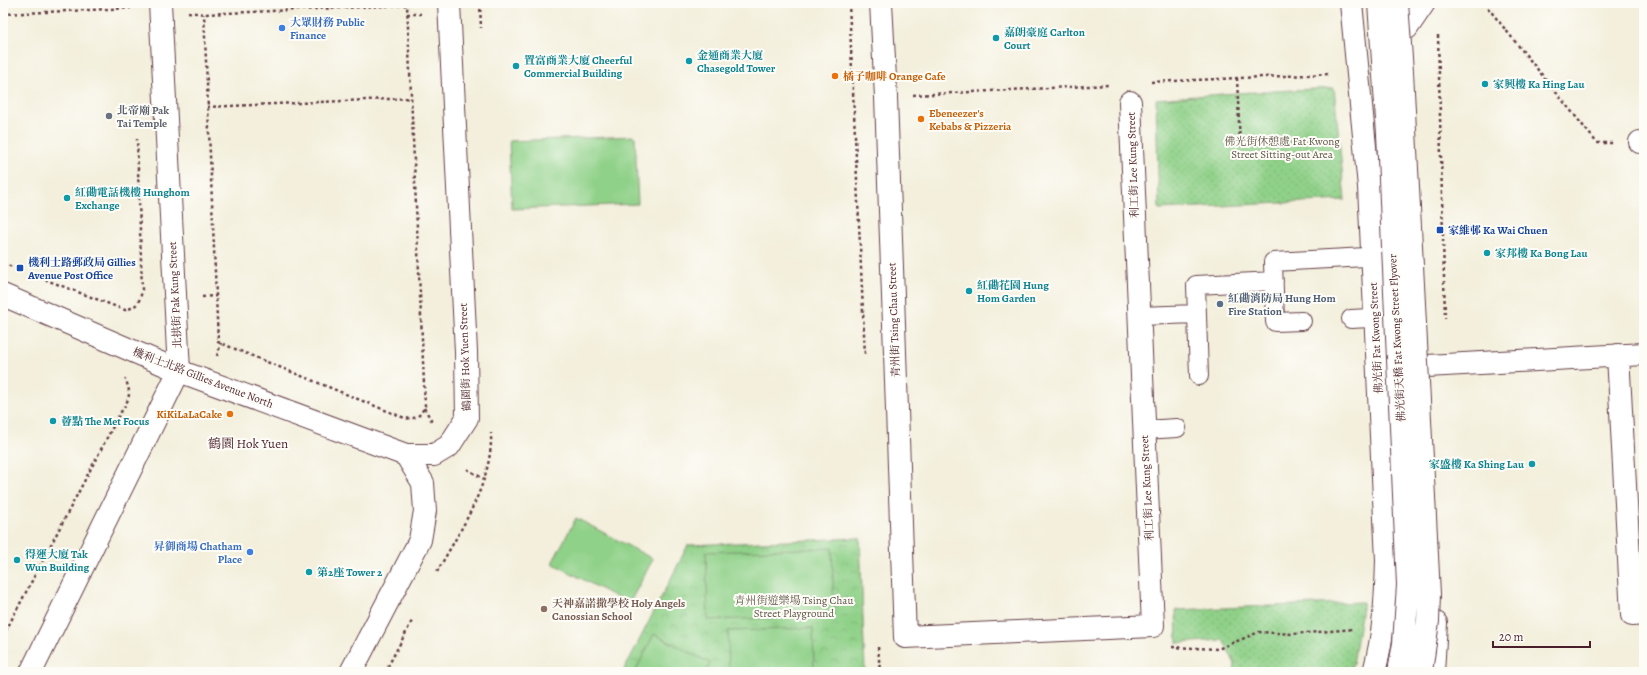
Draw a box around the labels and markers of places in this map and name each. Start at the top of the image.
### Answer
place label: 大眾財務 Public Finance [290,15,365,43]
marker: 大眾財務 Public Finance [277,23,287,33]
place label: 嘉朗豪庭 Carlton Court [1004,25,1085,53]
marker: 嘉朗豪庭 Carlton Court [991,33,1001,43]
place label: 金通商業大廈 Chasegold Tower [697,48,776,76]
place label: 置富商業大廈 Cheerful Commercial Building [524,53,632,81]
marker: 金通商業大廈 Chasegold Tower [684,56,694,66]
marker: 置富商業大廈 Cheerful Commercial Building [511,61,521,71]
place label: 橘子咖啡 Orange Cafe [843,69,946,84]
marker: 橘子咖啡 Orange Cafe [830,71,840,81]
place label: 家興樓 Ka Hing Lau [1493,77,1585,92]
marker: 家興樓 Ka Hing Lau [1480,79,1490,89]
place label: 北帝廟 Pak Tai Temple [117,103,169,131]
place label: Ebeneezer's Kebabs & Pizzeria [929,106,1012,134]
marker: 北帝廟 Pak Tai Temple [104,111,114,121]
marker: Ebeneezer's Kebabs & Pizzeria [916,114,926,124]
place label: 紅磡電話機樓 Hunghom Exchange [75,185,190,213]
marker: 紅磡電話機樓 Hunghom Exchange [62,193,72,203]
place label: 家維邨 Ka Wai Chuen [1448,223,1548,238]
marker: 家維邨 Ka Wai Chuen [1435,225,1445,235]
place label: 家邦樓 Ka Bong Lau [1495,246,1589,261]
marker: 家邦樓 Ka Bong Lau [1482,248,1492,258]
place label: 機利士路郵政局 Gillies Avenue Post Office [27,255,136,283]
marker: 機利士路郵政局 Gillies Avenue Post Office [15,263,25,273]
place label: 紅磡花園 Hung Hom Garden [977,278,1049,306]
marker: 紅磡花園 Hung Hom Garden [964,286,974,296]
place label: 紅磡消防局 Hung Hom Fire Station [1228,291,1336,319]
marker: 紅磡消防局 Hung Hom Fire Station [1215,299,1225,309]
place label: KiKiLaLaCake [156,407,222,422]
marker: KiKiLaLaCake [225,409,235,419]
place label: 薈點 The Met Focus [61,414,150,429]
marker: 薈點 The Met Focus [48,416,58,426]
place label: 家盛樓 Ka Shing Lau [1429,457,1525,472]
marker: 家盛樓 Ka Shing Lau [1527,459,1537,469]
place label: 昇御商場 Chatham Place [154,539,242,567]
place label: 得運大廈 Tak Wun Building [24,547,89,575]
marker: 昇御商場 Chatham Place [245,547,255,557]
marker: 得運大廈 Tak Wun Building [12,555,22,565]
place label: 第2座 Tower 2 [317,565,383,580]
marker: 第2座 Tower 2 [304,567,314,577]
place label: 天神嘉諾撒學校 Holy Angels Canossian School [552,596,686,624]
marker: 天神嘉諾撒學校 Holy Angels Canossian School [539,604,549,614]

